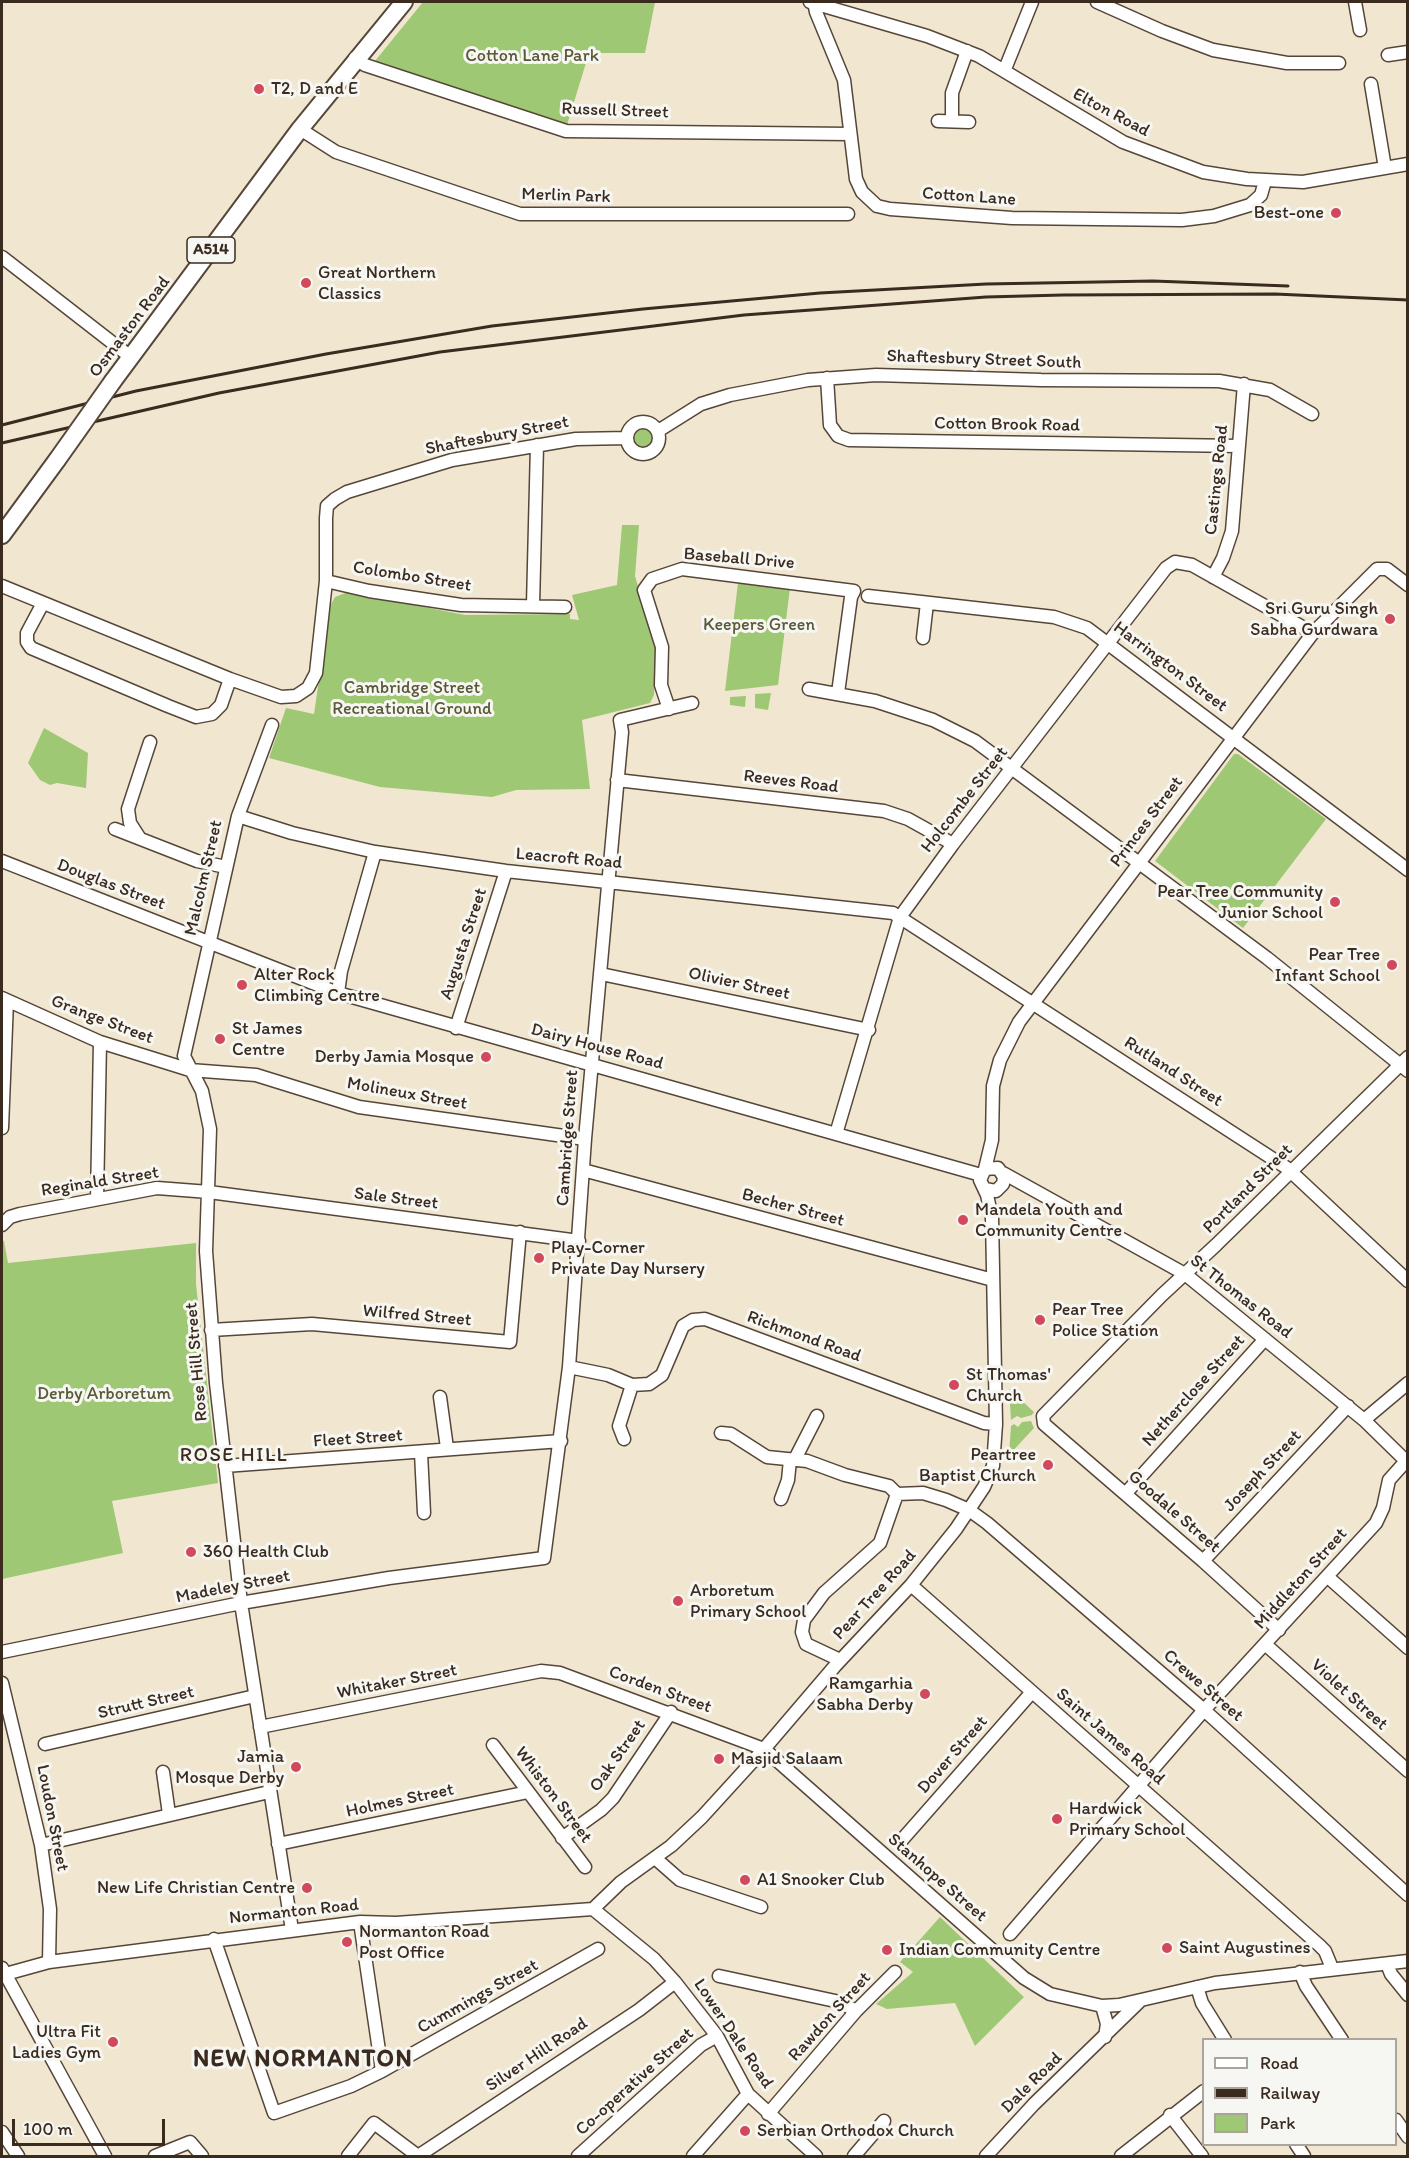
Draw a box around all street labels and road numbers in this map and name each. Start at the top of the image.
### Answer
street label: Elton Road [1069,84,1153,142]
street label: Russell Street [561,98,669,124]
street label: Cotton Lane [921,183,1017,211]
street label: Merlin Park [521,184,611,208]
road number: A514 [187,237,235,263]
street label: Osmaston Road [85,272,175,382]
street label: Shaftesbury Street South [886,346,1082,374]
street label: Shaftesbury Street [423,412,571,460]
street label: Cotton Brook Road [934,413,1080,437]
street label: Castings Road [1200,424,1234,536]
street label: Baseball Drive [683,543,795,575]
street label: Colombo Street [351,557,473,597]
street label: Harrington Street [1109,617,1231,717]
street label: Holcombe Street [917,743,1013,857]
street label: Reeves Road [742,765,840,799]
street label: Princes Street [1106,772,1188,872]
street label: Malcolm Street [180,818,228,938]
street label: Leacroft Road [515,844,623,874]
street label: Douglas Street [54,854,168,916]
street label: Augusta Street [436,885,492,1003]
street label: Olivier Street [686,963,792,1005]
street label: Grange Street [48,991,156,1049]
street label: Dairy House Road [528,1019,666,1075]
street label: Rutland Street [1120,1032,1226,1112]
street label: Cambridge Street [552,1069,584,1207]
street label: Molineux Street [345,1073,469,1115]
street label: Portland Street [1199,1140,1297,1238]
street label: Reginald Street [40,1162,160,1202]
street label: Sale Street [353,1183,439,1215]
street label: Becher Street [739,1184,847,1232]
street label: St Thomas Road [1185,1250,1297,1344]
street label: Wilfred Street [362,1300,472,1332]
street label: Rose Hill Street [181,1302,213,1422]
street label: Richmond Road [744,1306,864,1368]
street label: Netherclose Street [1138,1330,1250,1452]
street label: Fleet Street [312,1425,404,1453]
street label: Joseph Street [1220,1425,1306,1517]
street label: Goodale Street [1123,1466,1225,1558]
street label: Middleton Street [1250,1524,1352,1634]
street label: Pear Tree Road [829,1545,921,1645]
street label: Madeley Street [174,1565,292,1609]
street label: Crewe Street [1158,1645,1248,1727]
street label: Violet Street [1306,1655,1392,1735]
street label: Whitaker Street [335,1660,459,1704]
street label: Corden Street [606,1661,714,1719]
street label: Strutt Street [96,1681,196,1725]
street label: Saint James Road [1051,1684,1169,1790]
street label: Dover Street [913,1712,993,1798]
street label: Oak Street [585,1716,651,1796]
street label: Whiston Street [510,1742,596,1848]
street label: Loudon Street [31,1763,73,1873]
street label: Holmes Street [344,1779,456,1823]
street label: Stanhope Street [883,1829,991,1927]
street label: Normanton Road [228,1894,360,1930]
street label: Cummings Street [414,1955,542,2039]
street label: Rawdon Street [784,1968,876,2066]
street label: Lower Dale Road [688,1975,778,2093]
street label: Silver Hill Road [482,2013,592,2097]
street label: Co-operative Street [571,2023,699,2141]
street label: Dale Road [997,2048,1067,2118]

